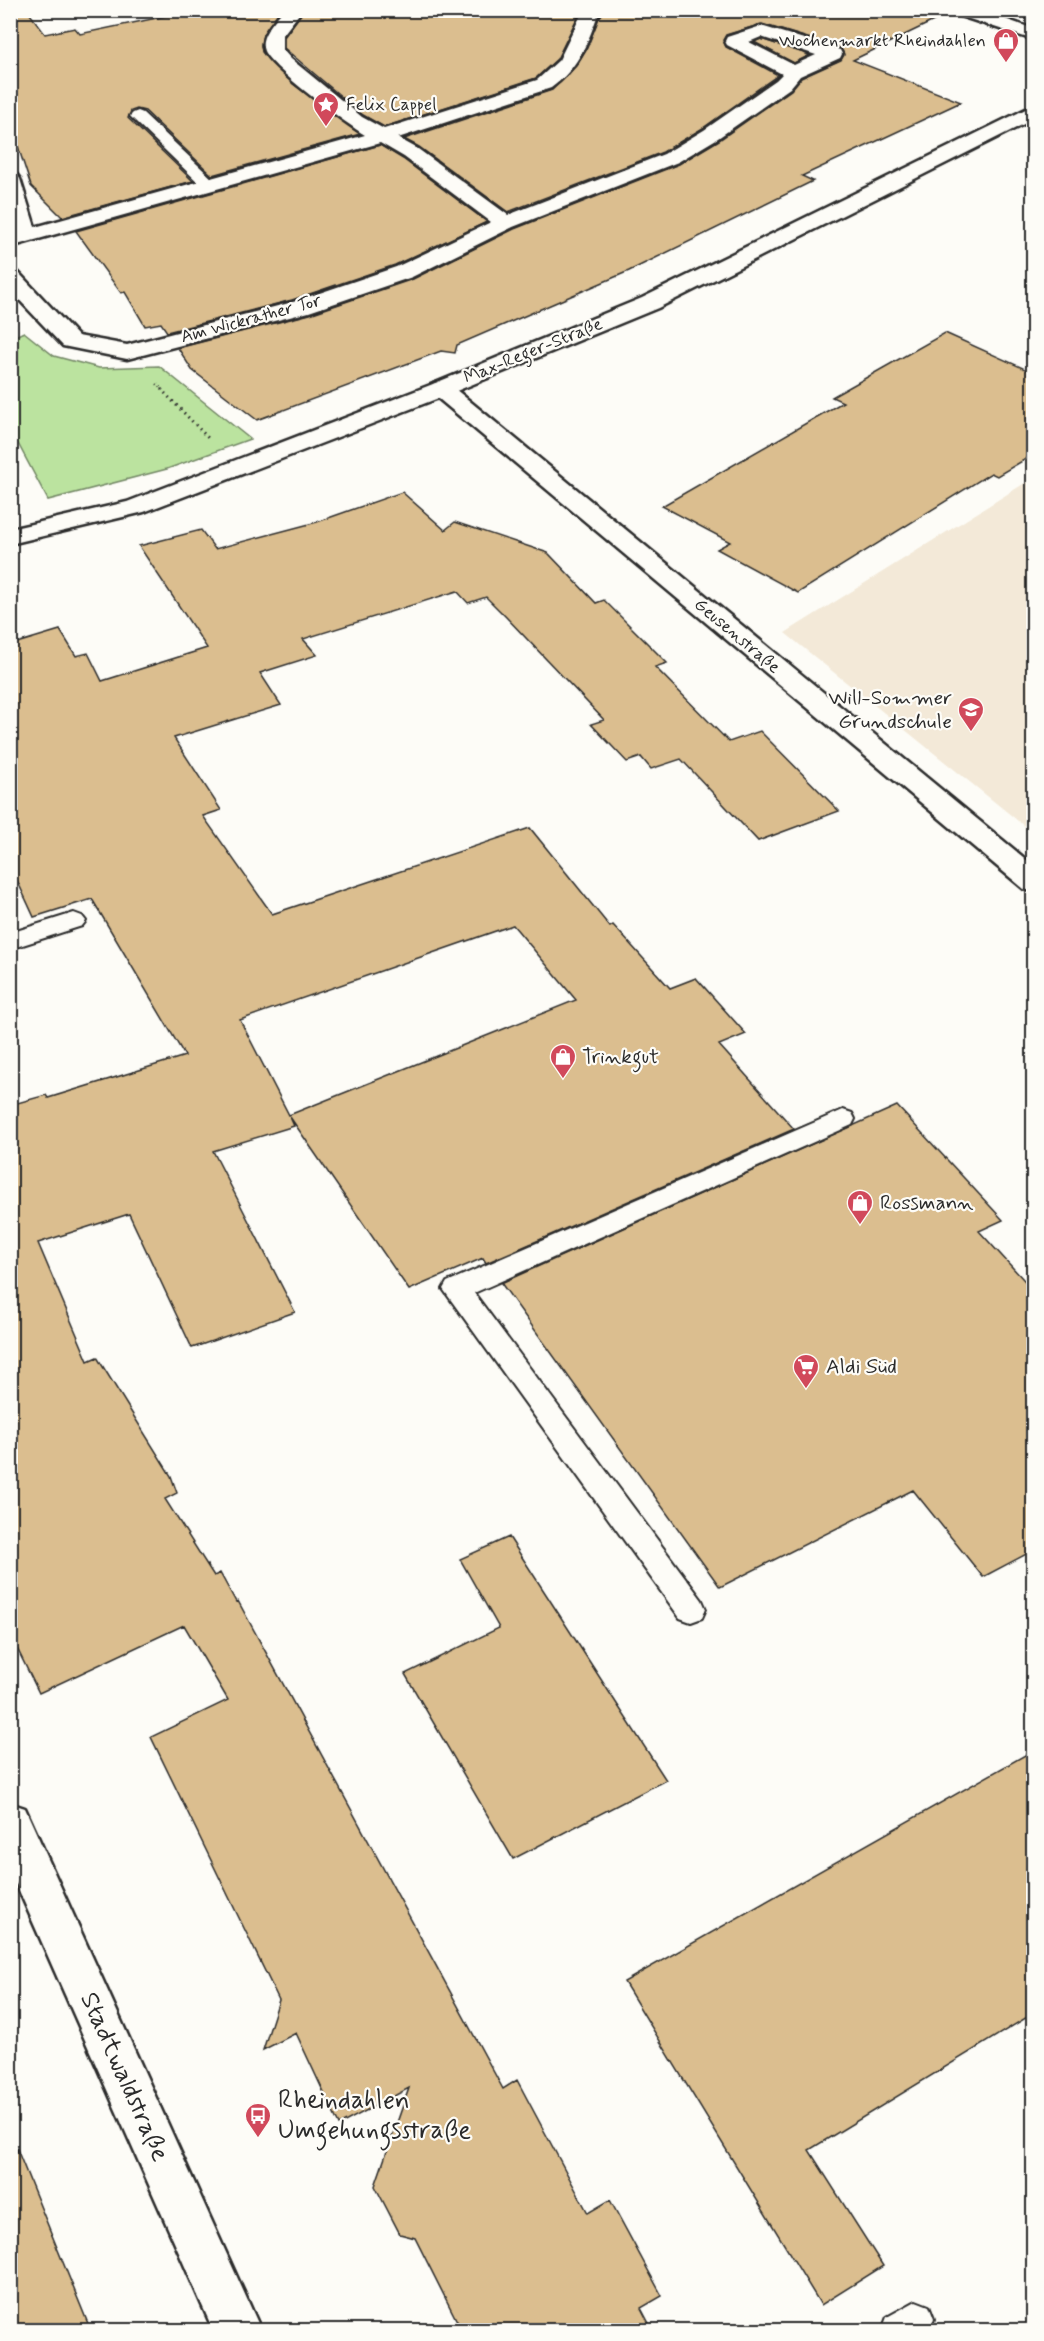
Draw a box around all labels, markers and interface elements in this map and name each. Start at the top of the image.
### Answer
shop icon: Wochenmarkt Rheindahlen [991,26,1021,64]
place label: Wochenmarkt Rheindahlen [779,29,986,53]
place icon: Felix Cappel [311,90,341,128]
place label: Felix Cappel [346,93,437,117]
street label: Am Wickrather Tor [178,289,325,349]
street label: Max-Reger-Straße [460,312,607,392]
street label: Geusenstraße [689,593,785,679]
place label: Will-Sommer Grundschule [828,684,952,736]
school or university icon: Will-Sommer Grundschule [956,695,986,733]
shop icon: Trinkgut [548,1042,578,1080]
place label: Trinkgut [582,1043,659,1073]
shop icon: Rossmann [845,1188,875,1226]
place label: Rossmann [880,1189,974,1217]
supermarket icon: Aldi Süd [791,1352,821,1390]
place label: Aldi Süd [826,1353,897,1381]
street label: Stadtwaldstraße [71,1987,177,2167]
place label: Rheindahlen Umgehungsstraße [278,2084,471,2151]
bus stop icon: Rheindahlen Umgehungsstraße [243,2101,273,2139]

